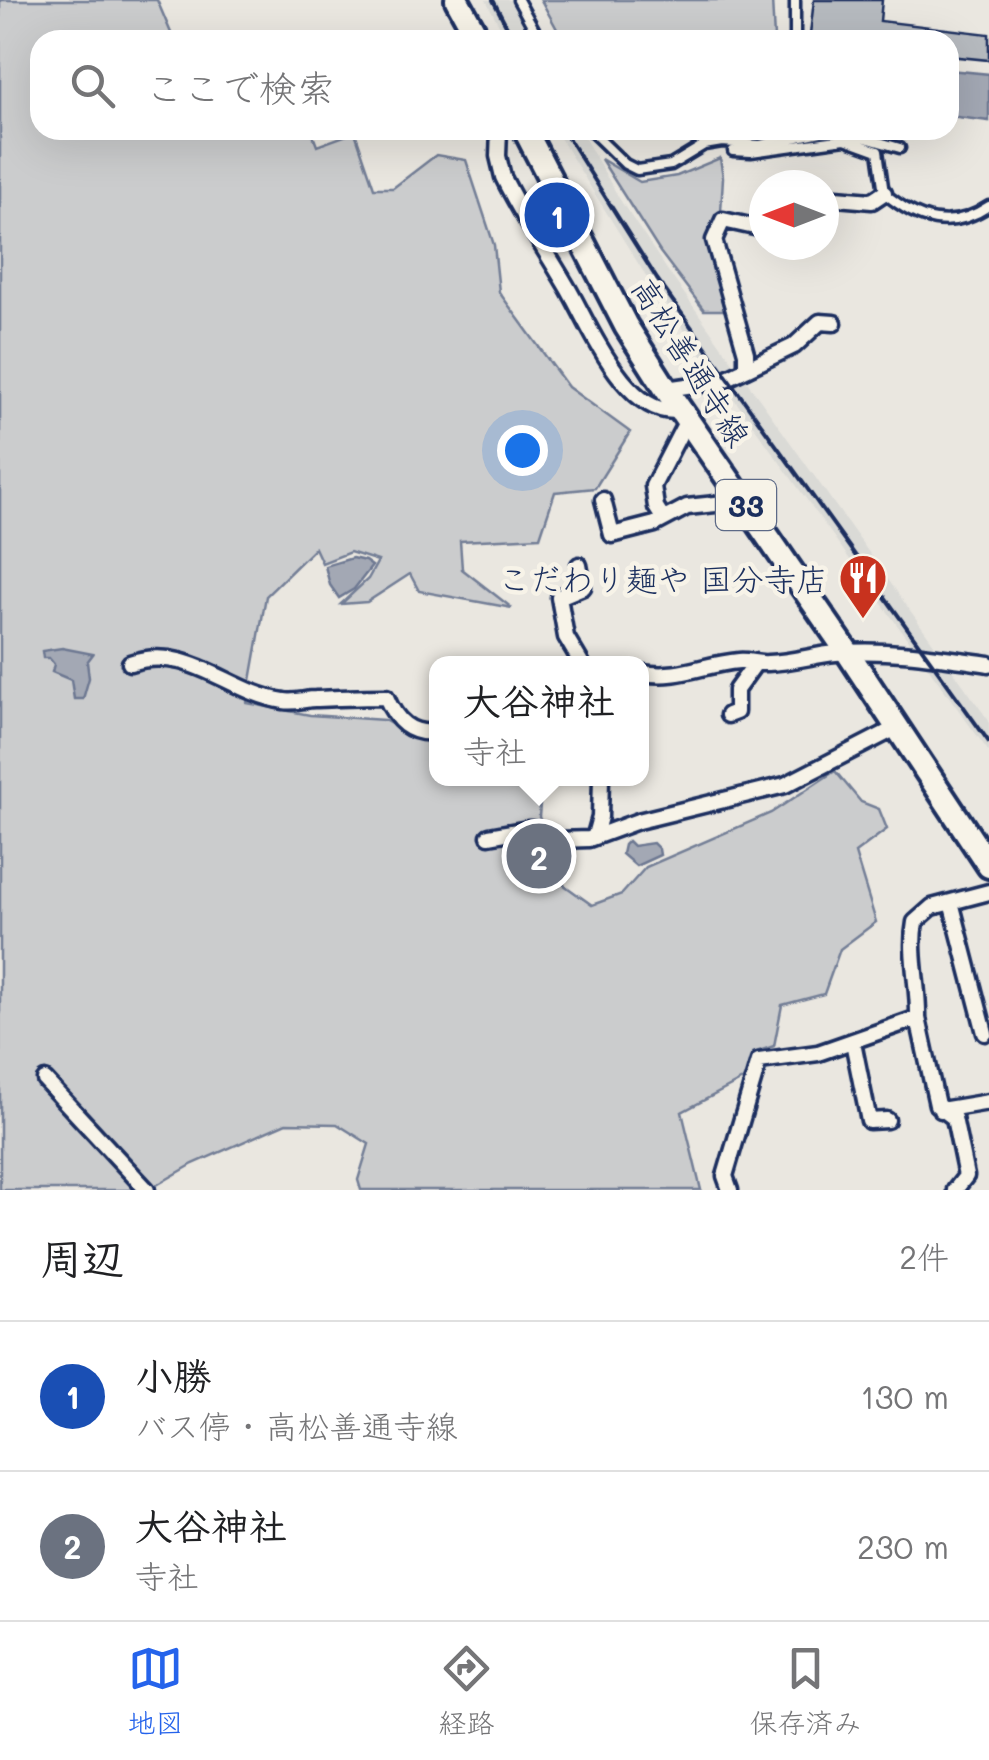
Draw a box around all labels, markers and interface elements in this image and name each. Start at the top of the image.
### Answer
search box [30,30,959,140]
icon: search [65,58,120,113]
text: ここで検索 [145,62,335,112]
north arrow [749,170,839,260]
pin: 1 [524,178,590,252]
street label: 高松善通寺線 [623,268,761,454]
your location [497,425,548,476]
road number: 33 [716,480,776,530]
restaurant icon: こだわり麺や 国分寺店 [837,552,889,620]
place label: こだわり麺や 国分寺店 [498,557,828,599]
popup [429,656,649,786]
text: 大谷神社 [463,675,615,725]
text: 寺社 [463,729,527,771]
pin: 2 [506,818,572,894]
text: 周辺 [40,1230,124,1285]
text: 2件 [899,1235,949,1277]
text: 小勝 [135,1350,211,1400]
text: 1 [65,1375,80,1417]
text: 130 m [860,1375,949,1417]
text: バス停 · 高松善通寺線 [135,1404,457,1446]
text: 大谷神社 [135,1500,287,1550]
text: 2 [64,1525,81,1567]
text: 230 m [857,1525,949,1567]
text: 寺社 [135,1554,199,1596]
tab: 地図 [127,1641,184,1741]
tab: 経路 [438,1641,495,1741]
tab: 保存済み [749,1641,862,1741]

